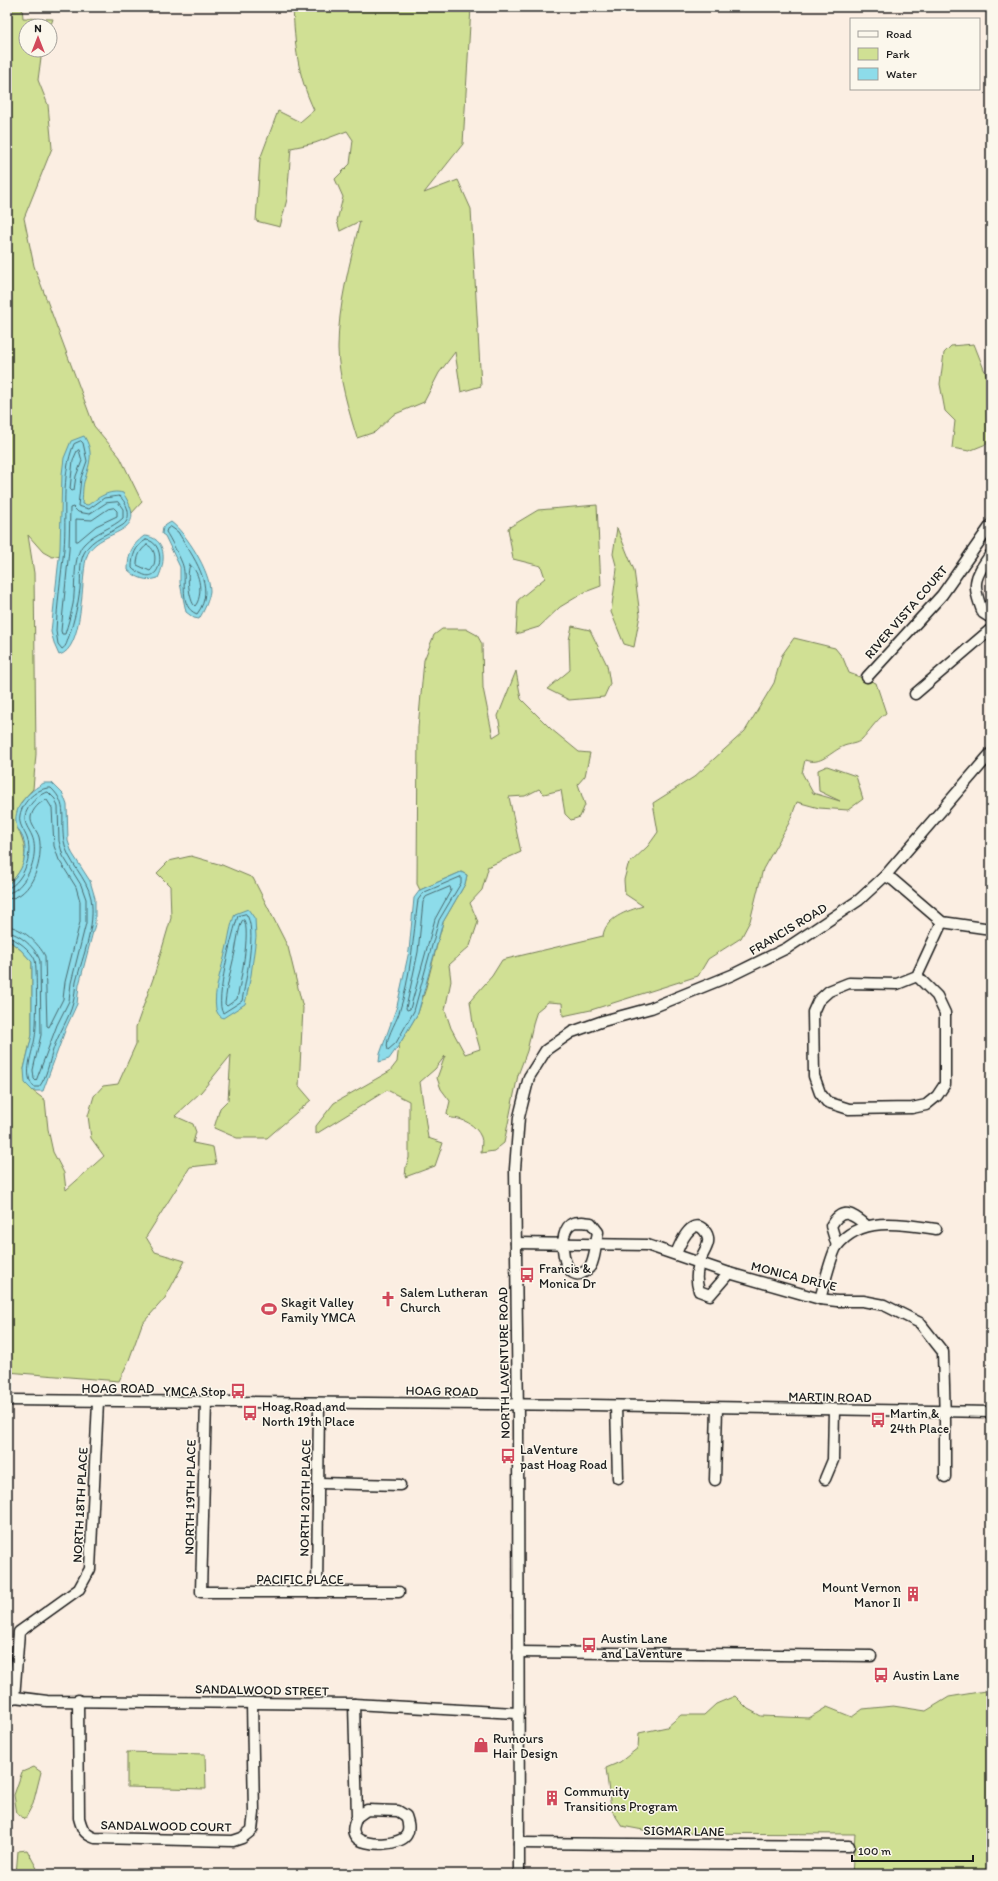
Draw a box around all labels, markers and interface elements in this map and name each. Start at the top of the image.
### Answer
north arrow [18,18,58,58]
legend [850,18,980,90]
text: N [34,22,42,35]
text: Road [886,27,912,41]
text: Park [886,47,910,61]
text: Water [886,67,917,81]
street label: RIVER VISTA COURT [861,562,951,662]
street label: FRANCIS ROAD [746,900,830,958]
street label: MONICA DRIVE [750,1258,838,1294]
place label: Francis & Monica Dr [539,1261,597,1291]
bus stop icon: Francis & Monica Dr [518,1266,536,1284]
place label: Salem Lutheran Church [400,1285,488,1315]
street label: NORTH LAVENTURE ROAD [495,1287,513,1439]
church icon: Salem Lutheran Church [379,1290,397,1308]
place label: Skagit Valley Family YMCA [281,1295,356,1325]
sports icon: Skagit Valley Family YMCA [260,1300,278,1318]
street label: HOAG ROAD [82,1381,155,1396]
bus stop icon: YMCA Stop [229,1382,247,1400]
street label: HOAG ROAD [405,1383,479,1399]
place label: YMCA Stop [163,1384,226,1399]
street label: MARTIN ROAD [788,1389,872,1405]
place label: Hoag Road and North 19th Place [262,1399,355,1429]
bus stop icon: Hoag Road and North 19th Place [241,1404,259,1422]
place label: Martin & 24th Place [890,1406,949,1436]
bus stop icon: Martin & 24th Place [869,1411,887,1429]
street label: NORTH 19TH PLACE [181,1439,199,1555]
street label: NORTH 20TH PLACE [296,1439,314,1557]
place label: LaVenture past Hoag Road [520,1442,607,1472]
street label: NORTH 18TH PLACE [69,1447,91,1563]
bus stop icon: LaVenture past Hoag Road [499,1447,517,1465]
street label: PACIFIC PLACE [256,1572,344,1587]
place label: Mount Vernon Manor II [822,1580,901,1610]
building icon: Mount Vernon Manor II [904,1585,922,1603]
place label: Austin Lane and LaVenture [601,1631,682,1661]
bus stop icon: Austin Lane and LaVenture [580,1636,598,1654]
bus stop icon: Austin Lane [872,1666,890,1684]
place label: Austin Lane [893,1668,960,1683]
street label: SANDALWOOD STREET [195,1681,330,1699]
place label: Rumours Hair Design [493,1731,558,1761]
shop icon: Rumours Hair Design [472,1736,490,1754]
place label: Community Transitions Program [564,1784,678,1814]
building icon: Community Transitions Program [543,1789,561,1807]
street label: SANDALWOOD COURT [100,1817,232,1835]
street label: SIGMAR LANE [643,1823,725,1839]
scale bar [852,1837,973,1863]
text: 100 m [858,1844,891,1858]

